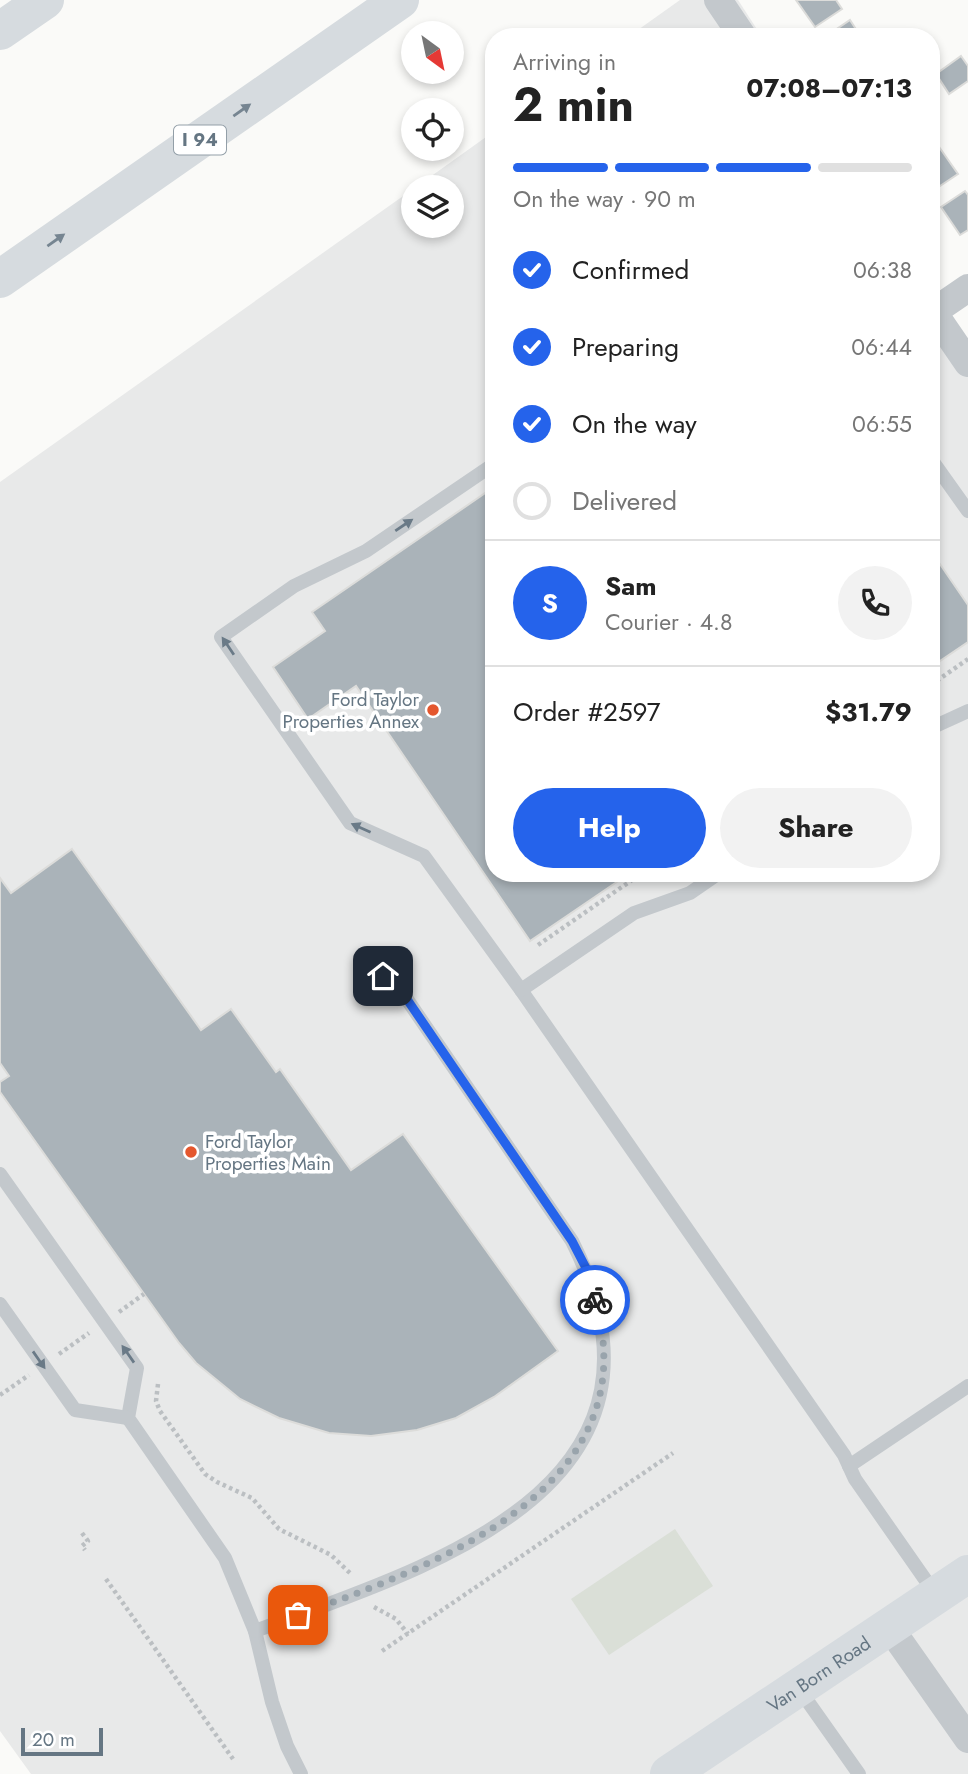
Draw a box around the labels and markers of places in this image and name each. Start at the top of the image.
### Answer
place label: Ford Taylor Properties Annex [283,686,419,735]
marker: Ford Taylor Properties Annex [425,702,441,718]
pin [353,946,413,1006]
place label: Ford Taylor Properties Main [205,1128,331,1177]
marker: Ford Taylor Properties Main [183,1144,199,1160]
pin [268,1585,328,1645]

